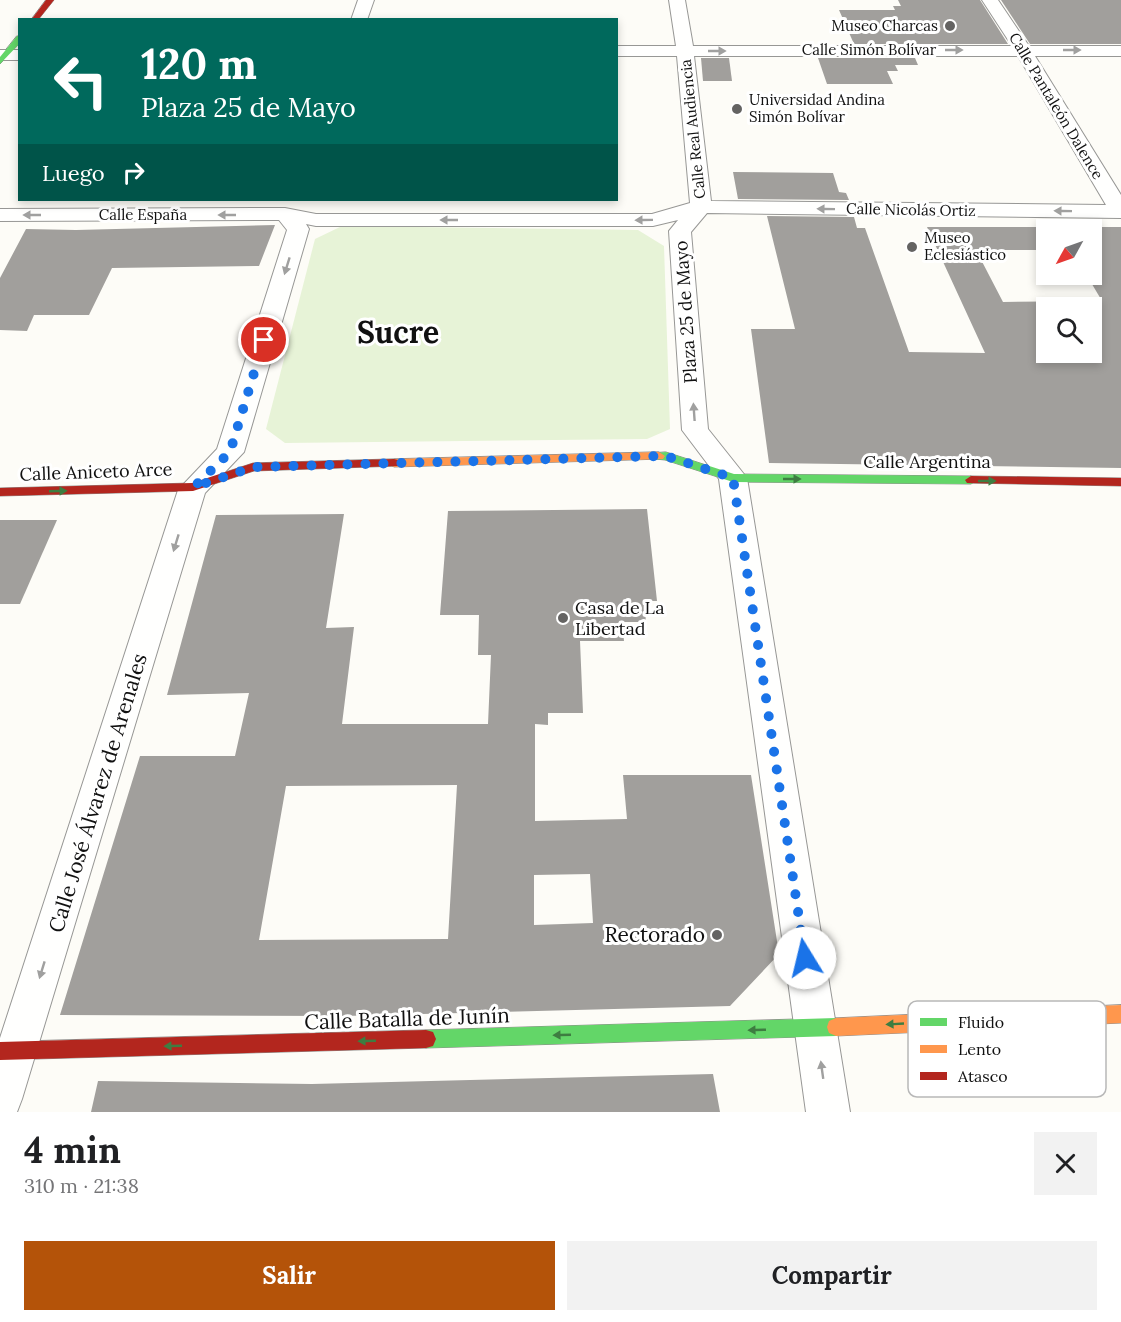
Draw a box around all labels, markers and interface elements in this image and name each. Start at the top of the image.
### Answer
place label: Museo Charcas [831,16,938,35]
marker: Museo Charcas [943,19,957,33]
street label: Calle Pantaleón Dalence [1005,29,1108,183]
text: 120 m [141,37,257,91]
street label: Calle Simón Bolívar [802,40,937,59]
icon: left [42,42,120,120]
one-way arrow [944,45,963,55]
one-way arrow [1063,45,1082,55]
one-way arrow [707,46,726,56]
street label: Calle Real Audiencia [676,58,709,200]
text: Plaza 25 de Mayo [141,90,356,124]
place label: Universidad Andina Simón Bolívar [749,90,885,126]
marker: Universidad Andina Simón Bolívar [730,102,744,116]
icon: right [117,156,150,189]
text: Luego [42,159,105,187]
street label: Calle Nicolás Ortiz [846,199,976,220]
one-way arrow [816,204,835,214]
street label: Calle España [99,205,187,224]
one-way arrow [1053,207,1072,216]
one-way arrow [22,210,41,220]
one-way arrow [217,210,236,220]
one-way arrow [439,215,458,225]
one-way arrow [634,215,653,225]
north arrow [1036,219,1102,285]
map controls [1036,219,1102,363]
place label: Museo Eclesiástico [924,228,1006,264]
street label: Plaza 25 de Mayo [669,240,702,384]
marker: Museo Eclesiástico [905,240,919,254]
one-way arrow [282,257,291,275]
button: search [1036,297,1102,363]
district label: Sucre [357,313,439,351]
pin [238,314,289,365]
icon: arrive [247,323,280,356]
one-way arrow [689,402,699,421]
street label: Calle Argentina [863,450,991,473]
street label: Calle Aniceto Arce [19,457,173,486]
one-way arrow [782,474,801,484]
one-way arrow [977,476,996,486]
one-way arrow [49,486,68,495]
one-way arrow [171,534,180,552]
place label: Casa de La Libertad [575,596,665,640]
marker: Casa de La Libertad [556,611,570,625]
street label: Calle José Álvarez de Arenales [42,650,153,936]
place label: Rectorado [605,921,705,948]
position arrow [773,926,837,990]
marker: Rectorado [710,928,724,942]
one-way arrow [37,961,46,979]
street label: Calle Batalla de Junín [304,1001,510,1036]
legend [908,1001,1106,1097]
text: Fluido [958,1012,1004,1032]
one-way arrow [885,1020,904,1029]
one-way arrow [748,1025,767,1034]
one-way arrow [553,1030,572,1040]
one-way arrow [358,1036,377,1045]
text: Lento [958,1039,1001,1059]
one-way arrow [163,1042,182,1051]
one-way arrow [817,1060,826,1079]
text: Atasco [957,1066,1008,1086]
text: 4 min [24,1127,121,1173]
button: close [1034,1132,1097,1195]
text: 310 m · 21:38 [24,1173,139,1198]
button: Salir [24,1241,555,1310]
button: Compartir [567,1241,1097,1310]

